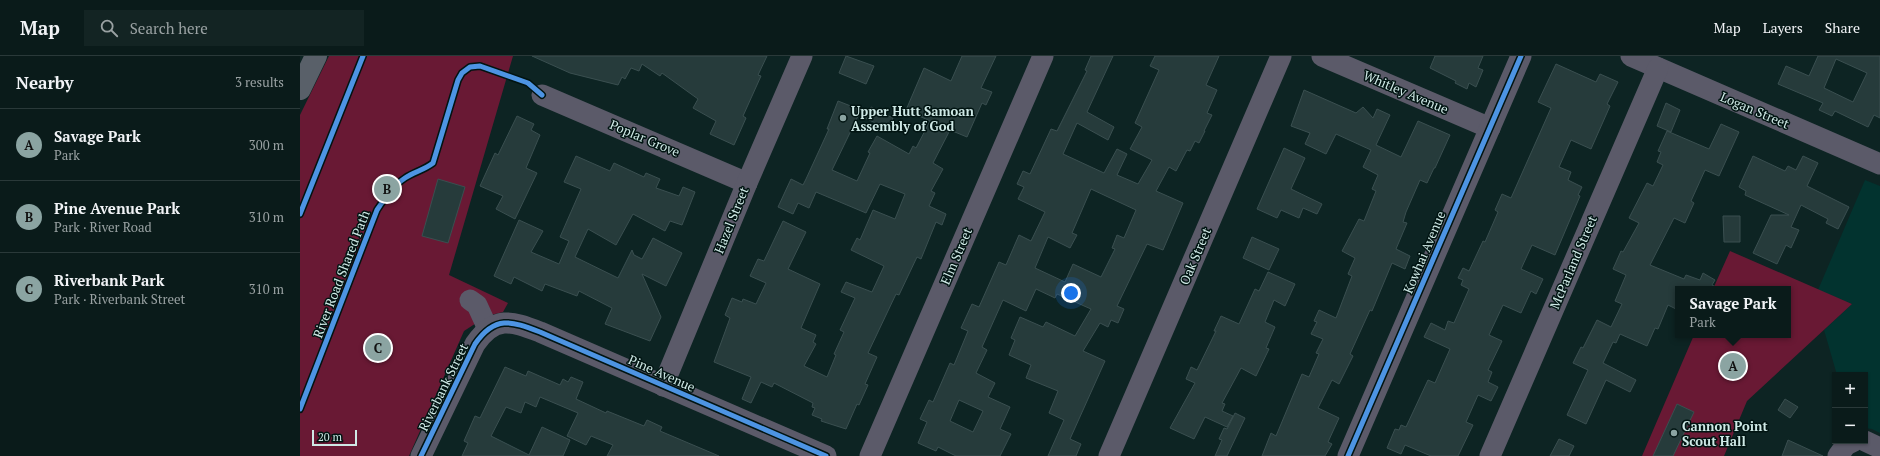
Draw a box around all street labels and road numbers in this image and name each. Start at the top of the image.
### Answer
street label: Whitley Avenue [1361,66,1451,118]
street label: Logan Street [1718,87,1792,133]
street label: Poplar Grove [607,115,683,161]
street label: Hazel Street [709,184,753,256]
street label: River Road Shared Path [308,207,374,340]
street label: Kowhai Avenue [1399,208,1449,296]
street label: McParland Street [1545,212,1601,311]
street label: Elm Street [936,224,976,287]
street label: Oak Street [1175,224,1215,287]
street label: Riverbank Street [414,340,472,434]
street label: Pine Avenue [626,350,698,396]

